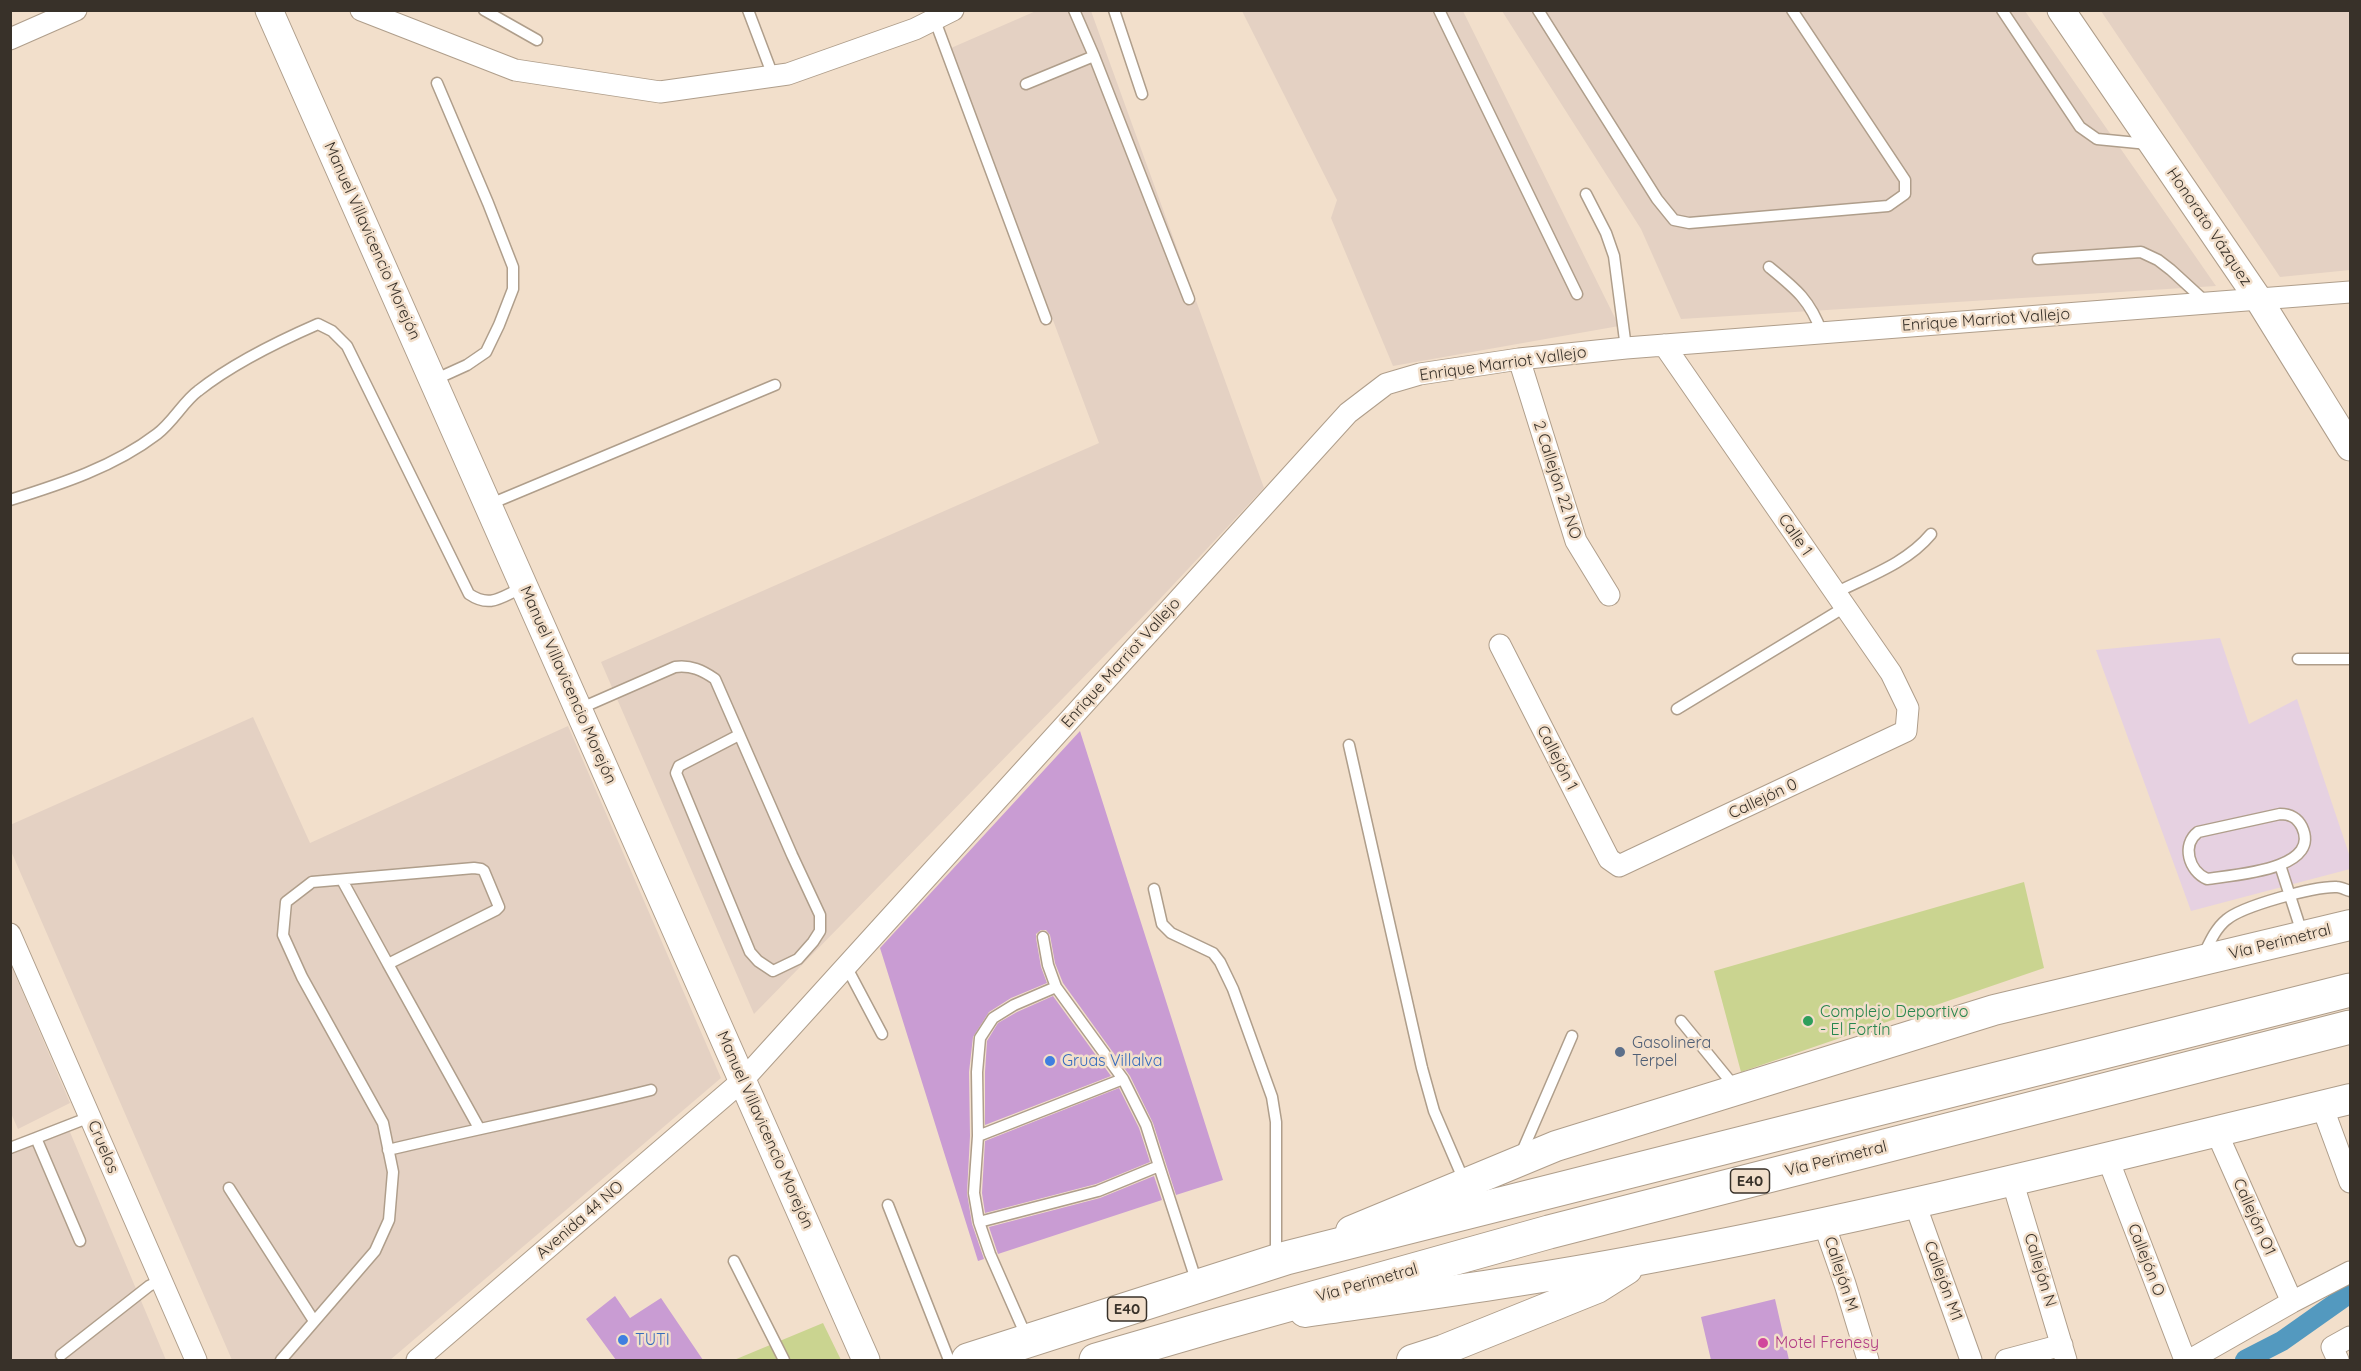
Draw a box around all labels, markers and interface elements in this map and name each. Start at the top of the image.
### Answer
street label: Manuel Villavicencio Morejón [320,139,424,343]
street label: Honorato Vázquez [2162,164,2256,290]
street label: Enrique Marriot Vallejo [1901,305,2071,335]
street label: Enrique Marriot Vallejo [1418,343,1588,385]
street label: 2 Callejón 22 NO [1529,418,1585,542]
street label: Calle 1 [1774,510,1816,560]
street label: Manuel Villavicencio Morejón [516,583,620,787]
street label: Enrique Marriot Vallejo [1057,594,1185,732]
street label: Callejón 1 [1533,722,1581,794]
street label: Callejón 0 [1726,775,1800,823]
street label: Vía Perimetral [2227,920,2333,964]
place label: Complejo Deportivo - El Fortín [1820,1002,1968,1040]
marker: Complejo Deportivo - El Fortín [1801,1014,1815,1028]
street label: Manuel Villavicencio Morejón [713,1028,817,1232]
place label: Gasolinera Terpel [1632,1033,1711,1071]
marker: Gasolinera Terpel [1613,1045,1627,1059]
place label: Gruas Villalva [1062,1051,1162,1071]
marker: Gruas Villalva [1043,1054,1057,1068]
street label: Cruelos [83,1118,123,1176]
street label: Vía Perimetral [1783,1137,1889,1181]
road number: E40 [1730,1169,1770,1193]
street label: Callejón O1 [2229,1176,2279,1258]
street label: Avenida 44 NO [533,1177,627,1263]
street label: Callejón O [2123,1221,2169,1299]
street label: Callejón N [2020,1231,2060,1309]
street label: Callejón M [1820,1234,1862,1314]
street label: Callejón M1 [1920,1239,1966,1323]
street label: Vía Perimetral [1314,1259,1420,1307]
road number: E40 [1108,1297,1146,1321]
place label: TUTI [635,1330,670,1350]
marker: TUTI [616,1333,630,1347]
place label: Motel Frenesy [1775,1333,1879,1353]
marker: Motel Frenesy [1756,1336,1770,1350]

